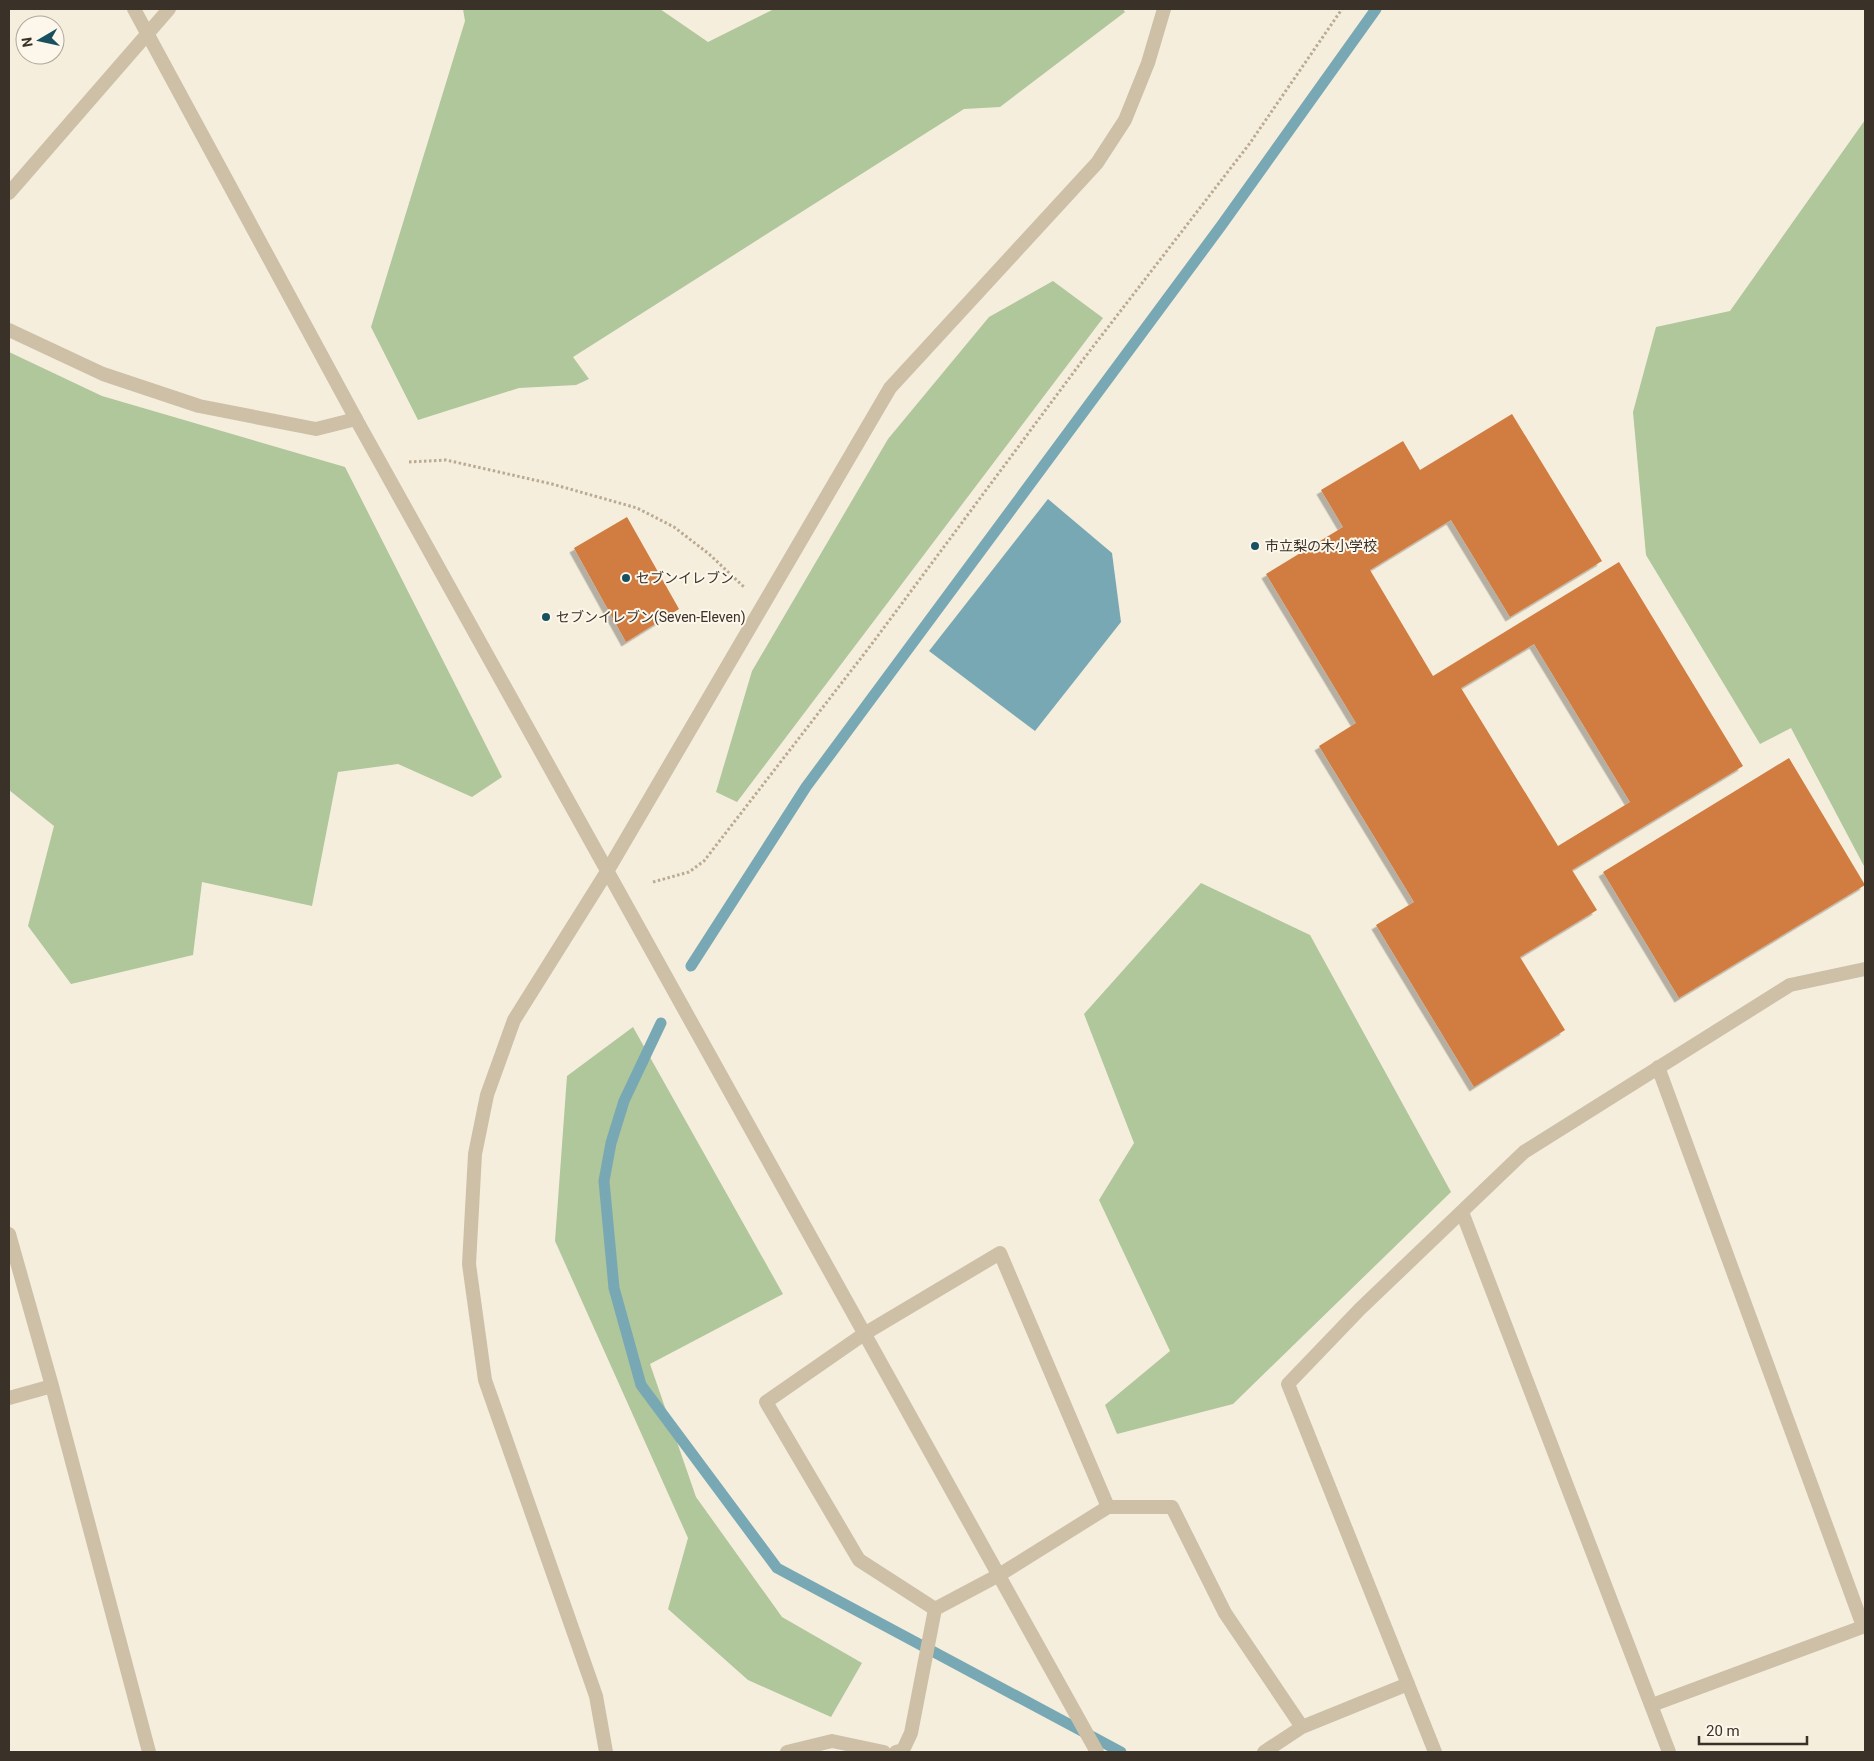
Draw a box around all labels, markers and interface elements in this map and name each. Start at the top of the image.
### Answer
north arrow [15,15,65,65]
text: N [18,36,36,48]
place label: 市立梨の木小学校 [1265,538,1377,554]
marker: 市立梨の木小学校 [1249,540,1261,552]
place label: セブンイレブン [636,570,734,586]
marker: セブンイレブン [620,572,632,584]
place label: セブンイレブン(Seven-Eleven) [556,609,746,626]
marker: セブンイレブン(Seven-Eleven) [540,611,552,623]
scale bar [1699,1714,1806,1746]
text: 20 m [1706,1722,1740,1740]

